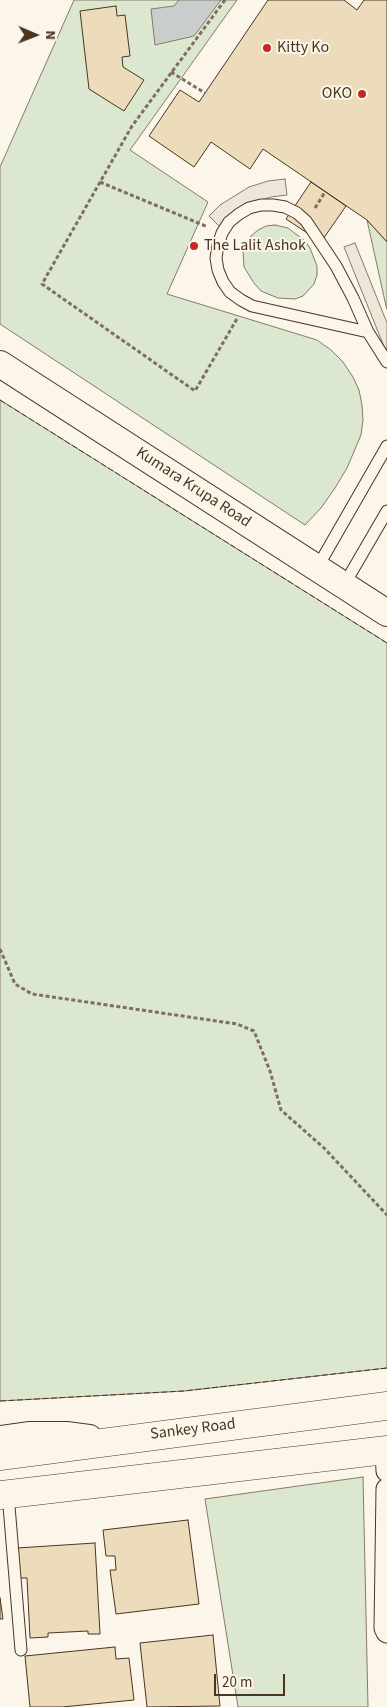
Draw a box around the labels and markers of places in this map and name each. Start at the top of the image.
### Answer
place label: Kitty Ko [277,38,329,58]
marker: Kitty Ko [261,42,273,54]
place label: OKO [322,84,352,104]
marker: OKO [356,88,368,100]
place label: The Lalit Ashok [204,236,306,256]
marker: The Lalit Ashok [188,240,200,252]

